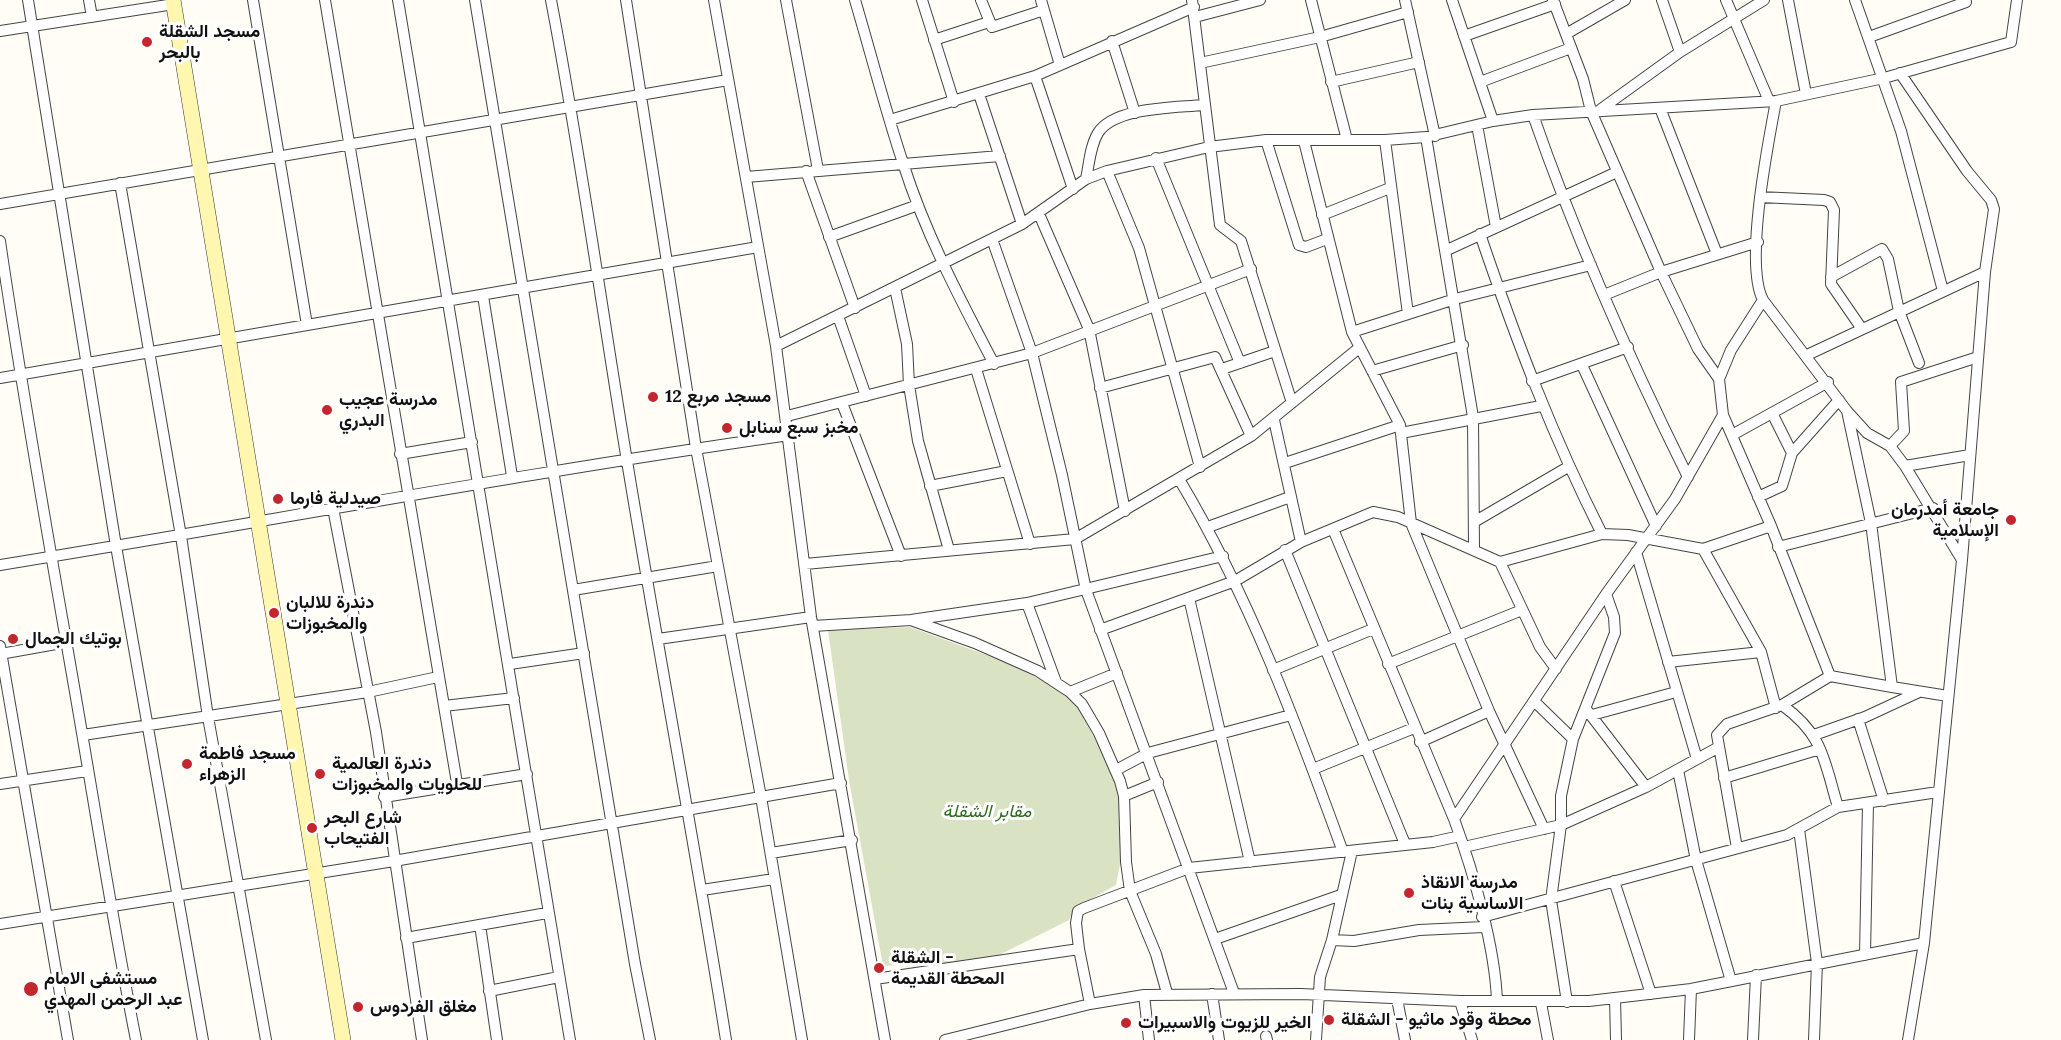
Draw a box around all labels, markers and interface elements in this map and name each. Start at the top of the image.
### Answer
place label: مسجد الشقلة بالبحر [159,21,260,63]
marker: مسجد الشقلة بالبحر [140,35,154,49]
place label: مسجد مربع 12 [665,386,771,408]
place label: مدرسة عجيب البدري [339,389,438,432]
marker: مسجد مربع 12 [646,390,660,404]
marker: مدرسة عجيب البدري [320,403,334,417]
place label: مخبز سبع سنابل [739,417,859,439]
marker: مخبز سبع سنابل [720,421,734,435]
place label: صيدلية فارما [290,488,381,510]
marker: صيدلية فارما [271,492,285,506]
place label: جامعة أمدرمان الإسلامية [1891,499,1999,542]
marker: جامعة أمدرمان الإسلامية [2004,513,2018,527]
place label: دندرة للالبان والمخبوزات [286,592,374,634]
marker: دندرة للالبان والمخبوزات [267,606,281,620]
place label: بوتيك الجمال [25,628,122,650]
marker: بوتيك الجمال [6,632,20,646]
place label: مسجد فاطمة الزهراء [199,743,296,786]
place label: دندرة العالمية للحلويات والمخبوزات [332,753,482,795]
marker: مسجد فاطمة الزهراء [180,757,194,771]
marker: دندرة العالمية للحلويات والمخبوزات [313,767,327,781]
park label: مقابر الشقلة [943,801,1031,823]
place label: شارع البحر الفتيحاب [324,807,402,850]
marker: شارع البحر الفتيحاب [305,821,319,835]
place label: مدرسة الانقاذ الاساسية بنات [1421,872,1523,914]
marker: مدرسة الانقاذ الاساسية بنات [1402,886,1416,900]
place label: الشقلة - المحطة القديمة [891,947,1005,990]
marker: الشقلة - المحطة القديمة [872,961,886,975]
place label: مستشفى الامام عبد الرحمن المهدي [44,968,183,1010]
marker: مستشفى الامام عبد الرحمن المهدي [22,980,40,998]
place label: مغلق الفردوس [370,996,477,1018]
marker: مغلق الفردوس [351,1000,365,1014]
place label: محطة وقود ماثيو - الشقلة [1341,1009,1532,1031]
place label: الخير للزيوت والاسبيرات [1138,1012,1311,1034]
marker: محطة وقود ماثيو - الشقلة [1322,1013,1336,1027]
marker: الخير للزيوت والاسبيرات [1119,1016,1133,1030]

